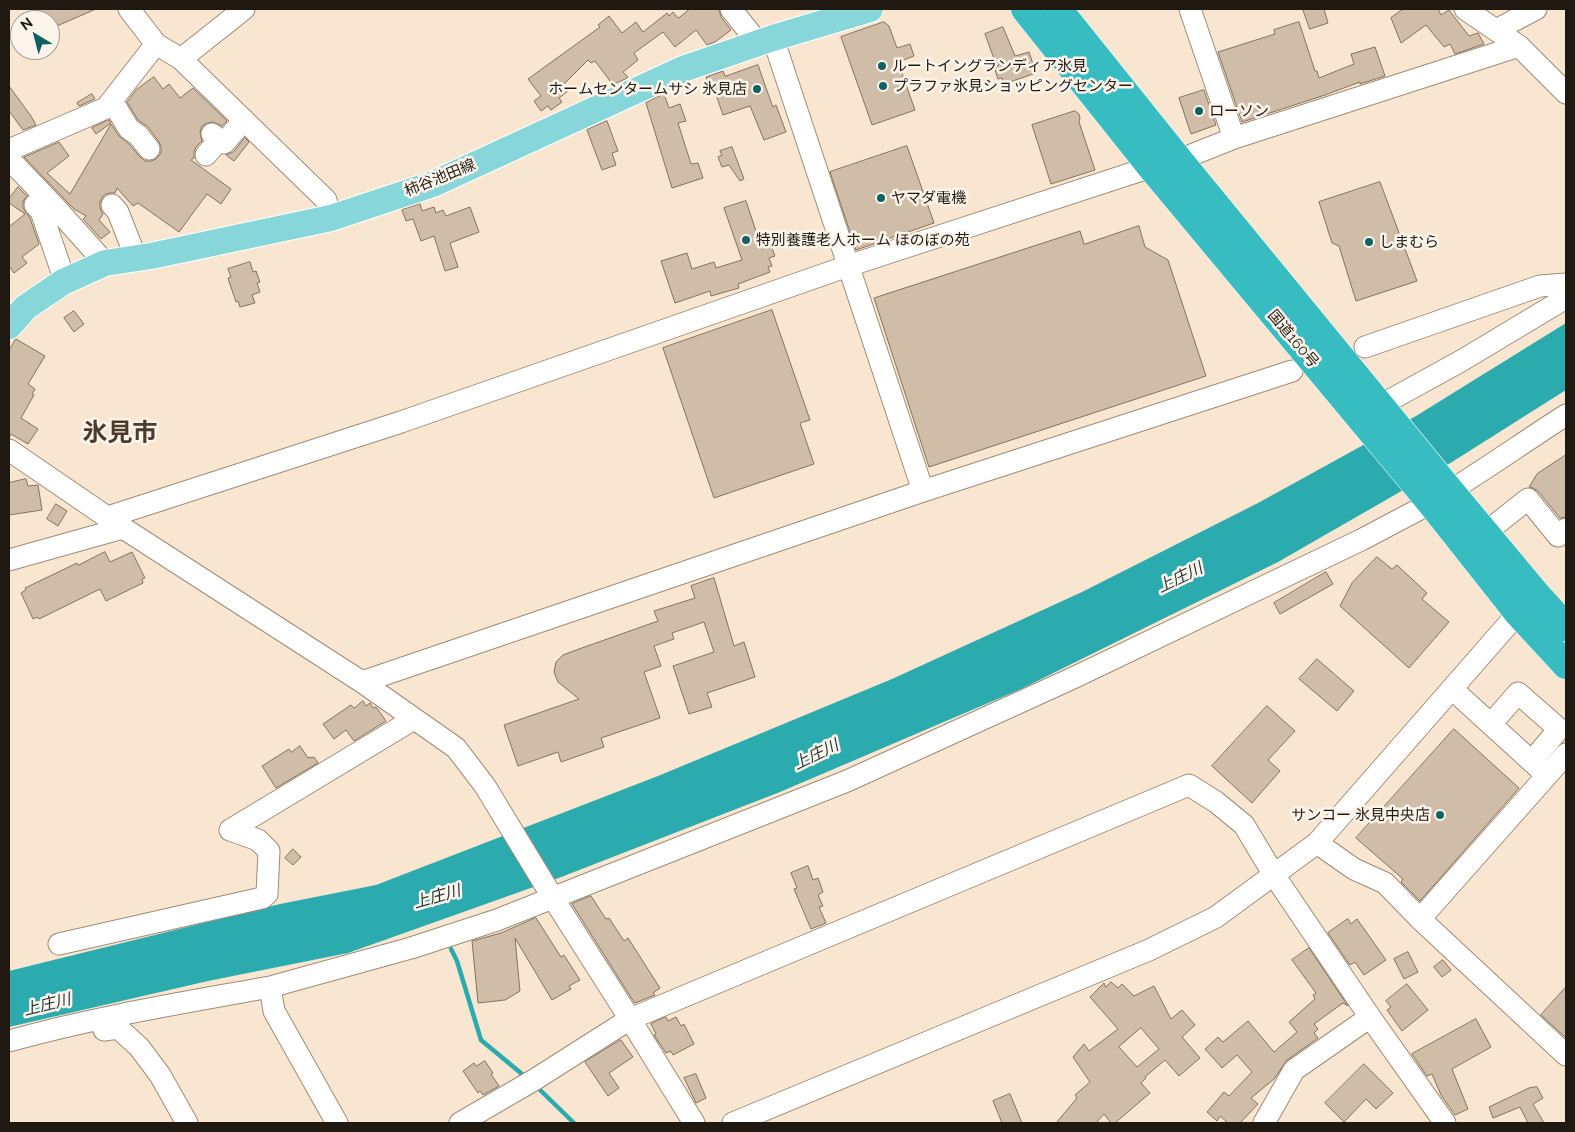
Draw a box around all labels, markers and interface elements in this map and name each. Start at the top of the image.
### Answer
north arrow [10,10,60,60]
text: N [17,14,36,33]
place label: ルートイングランディア氷見 [892,57,1087,75]
marker: ルートイングランディア氷見 [876,60,888,72]
place label: プラファ氷見ショッピングセンター [893,77,1133,95]
place label: ホームセンタームサシ 氷見店 [548,80,747,98]
marker: プラファ氷見ショッピングセンター [877,80,889,92]
marker: ホームセンタームサシ 氷見店 [751,83,763,95]
place label: ローソン [1209,102,1269,120]
marker: ローソン [1193,105,1205,117]
street label: 柿谷池田線 [402,156,478,200]
place label: ヤマダ電機 [891,189,966,207]
marker: ヤマダ電機 [875,192,887,204]
place label: 特別養護老人ホーム ほのぼの苑 [756,231,970,249]
place label: しまむら [1379,233,1439,251]
marker: 特別養護老人ホーム ほのぼの苑 [740,234,752,246]
marker: しまむら [1363,236,1375,248]
street label: 国道160号 [1264,307,1322,371]
district label: 氷見市 [83,418,157,448]
water label: 上庄川 [1154,559,1206,597]
water label: 上庄川 [790,736,842,774]
place label: サンコー 氷見中央店 [1291,806,1430,824]
marker: サンコー 氷見中央店 [1434,809,1446,821]
water label: 上庄川 [411,881,463,913]
water label: 上庄川 [21,990,73,1020]

